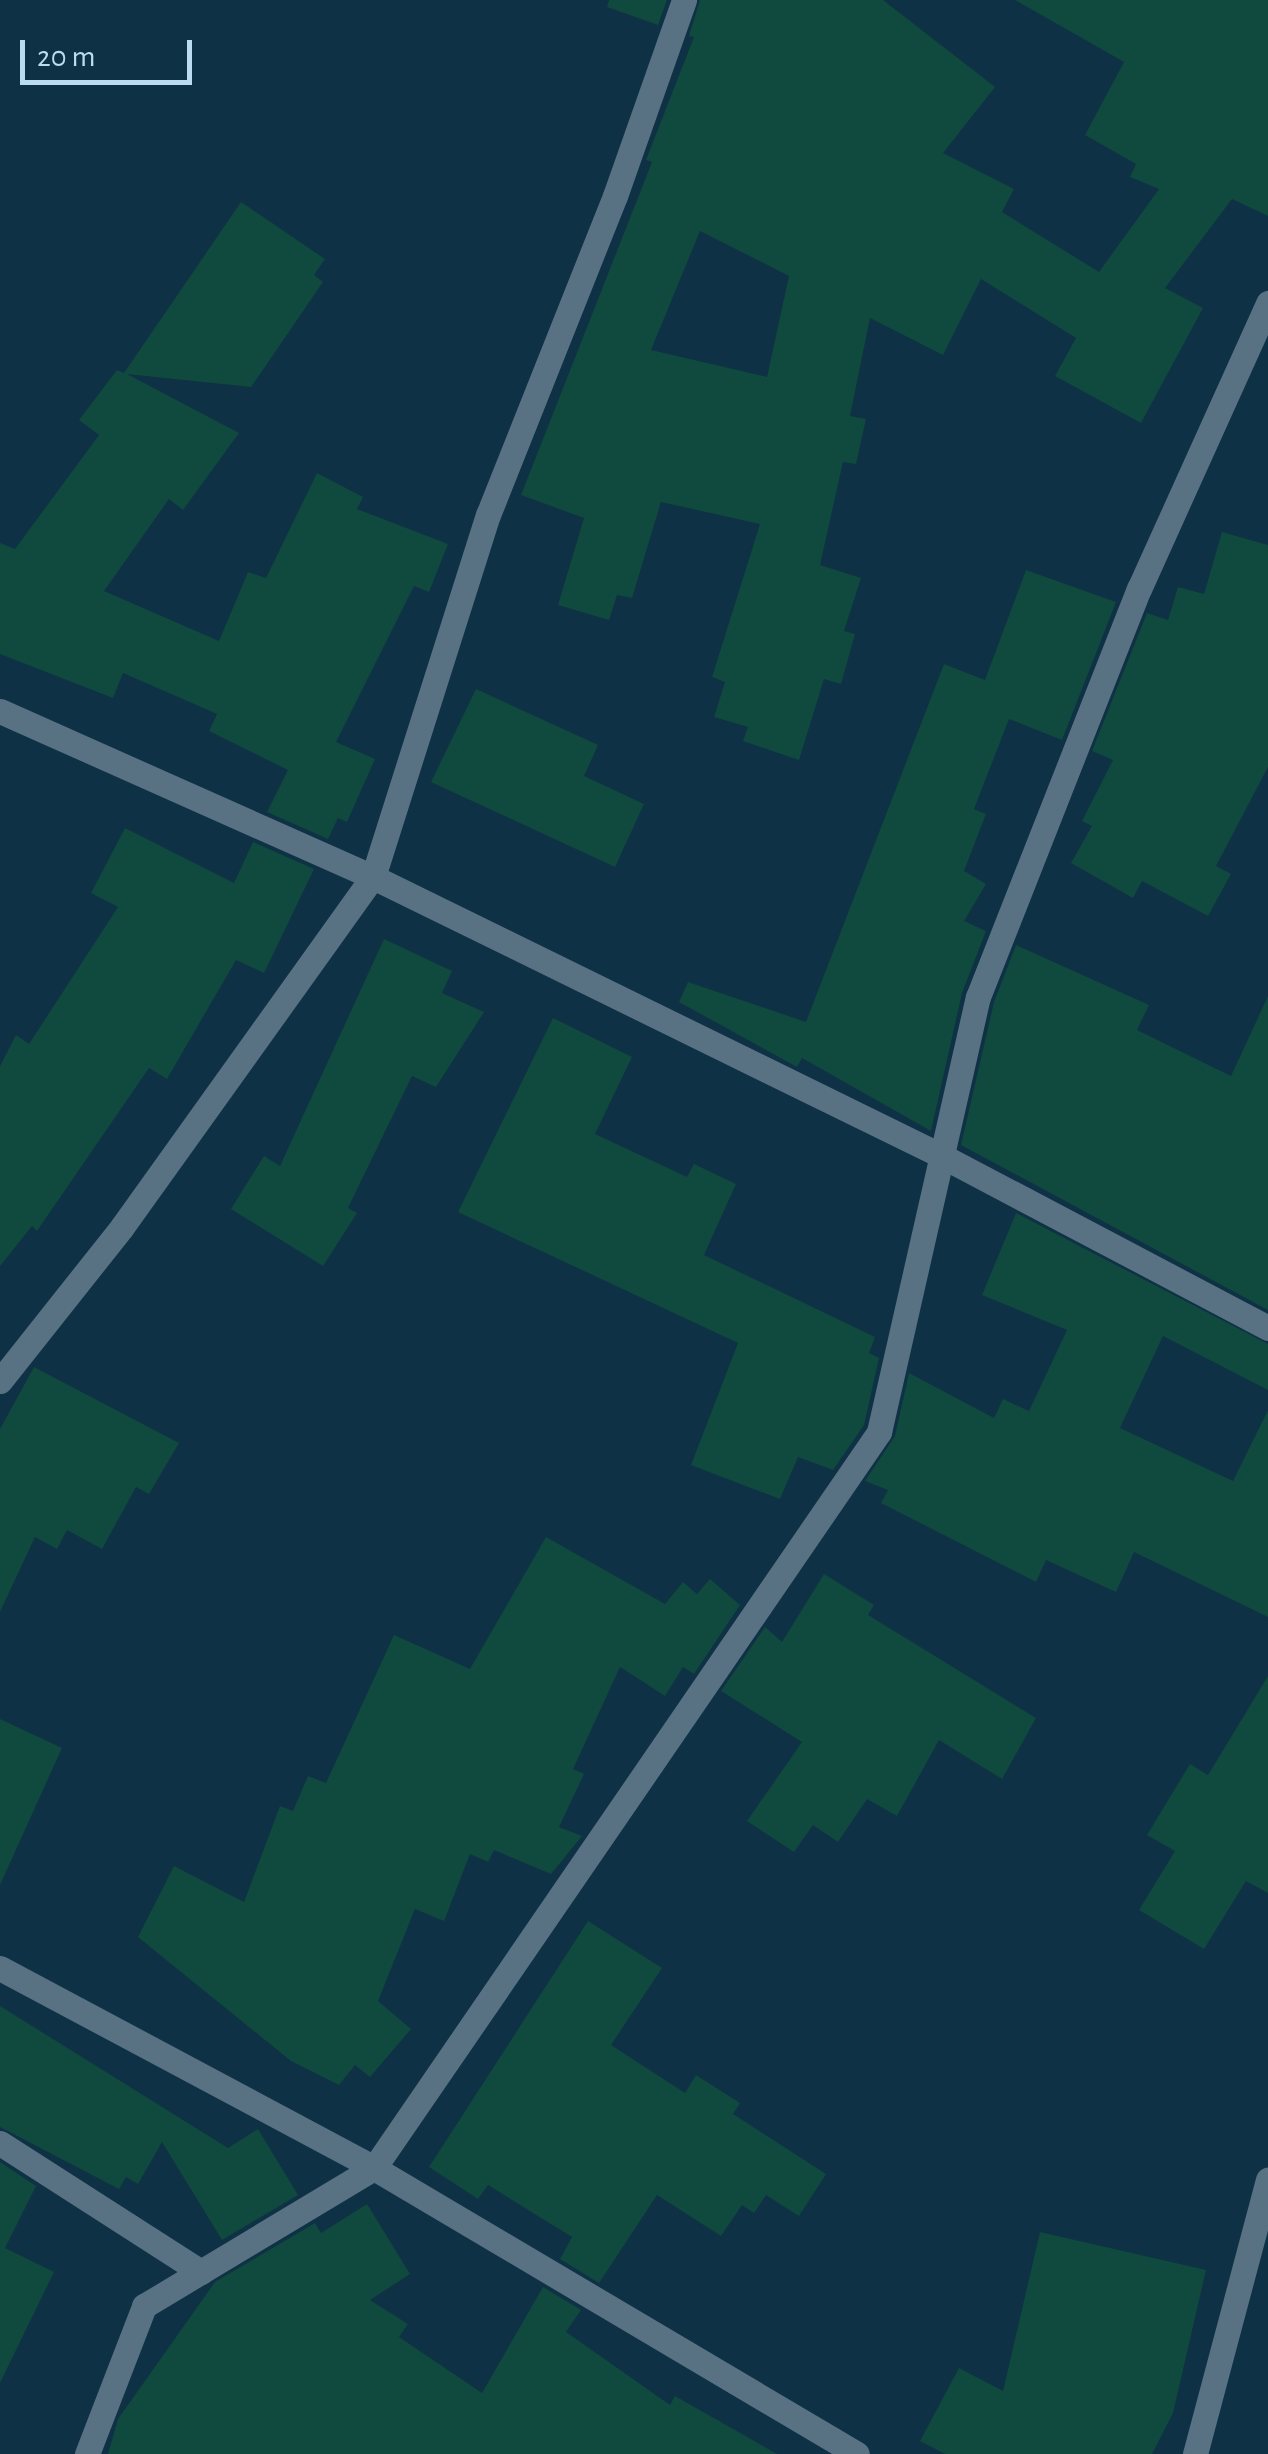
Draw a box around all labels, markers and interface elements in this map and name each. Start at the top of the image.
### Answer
scale bar [25,20,198,82]
text: 20 m [37,42,95,72]

